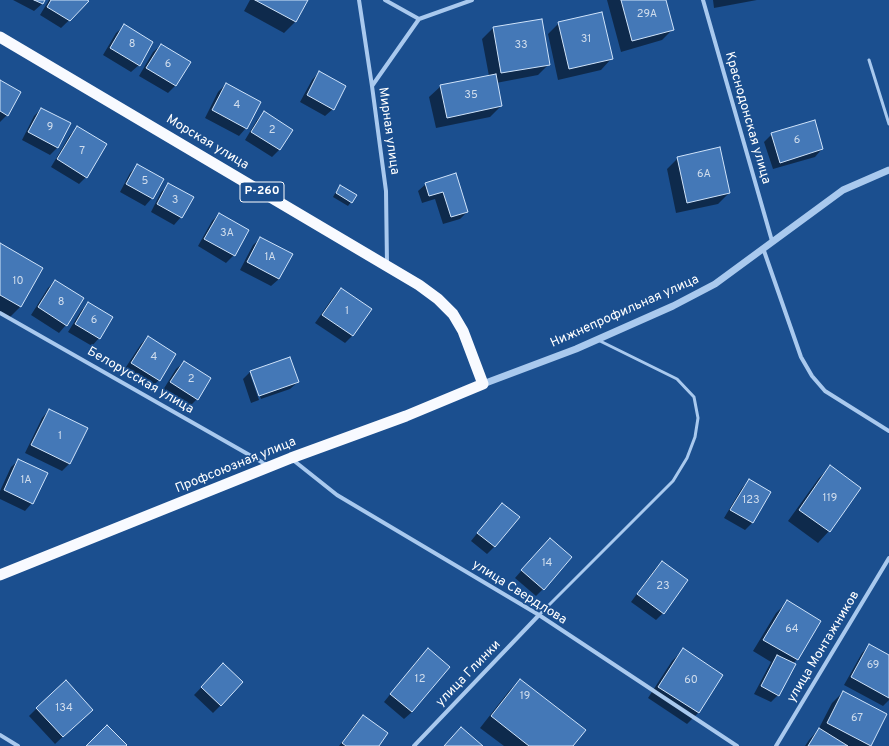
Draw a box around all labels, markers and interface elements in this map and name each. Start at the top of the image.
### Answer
house number: 29А [637,8,657,22]
house number: 31 [581,33,591,47]
house number: 8 [129,38,135,52]
house number: 33 [514,39,528,53]
street label: Краснодонская улица [721,50,773,186]
house number: 6 [165,58,171,72]
street label: Мирная улица [374,86,402,176]
house number: 35 [464,89,478,103]
house number: 4 [234,99,240,113]
street label: Морская улица [163,112,251,174]
house number: 9 [47,121,53,135]
house number: 2 [269,124,275,138]
house number: 6 [794,134,800,148]
house number: 7 [79,145,85,159]
house number: 6А [697,168,711,182]
house number: 5 [142,175,148,189]
road number: Р-260 [240,182,284,202]
house number: 3 [172,194,178,208]
house number: 3А [220,227,234,241]
house number: 1А [264,251,276,265]
street label: Нижнепрофильная улица [548,272,702,352]
house number: 10 [12,275,24,289]
house number: 8 [58,296,64,310]
house number: 1 [345,305,349,319]
house number: 6 [91,314,97,328]
street label: Белорусская улица [84,344,196,418]
house number: 4 [151,351,157,365]
house number: 2 [188,373,194,387]
house number: 1 [58,430,62,444]
street label: Профсоюзная улица [173,435,299,497]
house number: 1А [20,474,32,488]
house number: 119 [823,492,837,506]
house number: 123 [742,494,760,508]
street label: улица Свердлова [469,557,569,629]
house number: 14 [542,557,552,571]
house number: 23 [656,580,670,594]
street label: улица Монтажников [785,588,863,706]
house number: 64 [785,623,799,637]
street label: улица Глинки [433,637,505,711]
house number: 69 [867,659,879,673]
house number: 12 [415,673,425,687]
house number: 60 [684,674,698,688]
house number: 19 [520,690,530,704]
house number: 134 [55,702,73,716]
house number: 67 [851,712,863,726]

